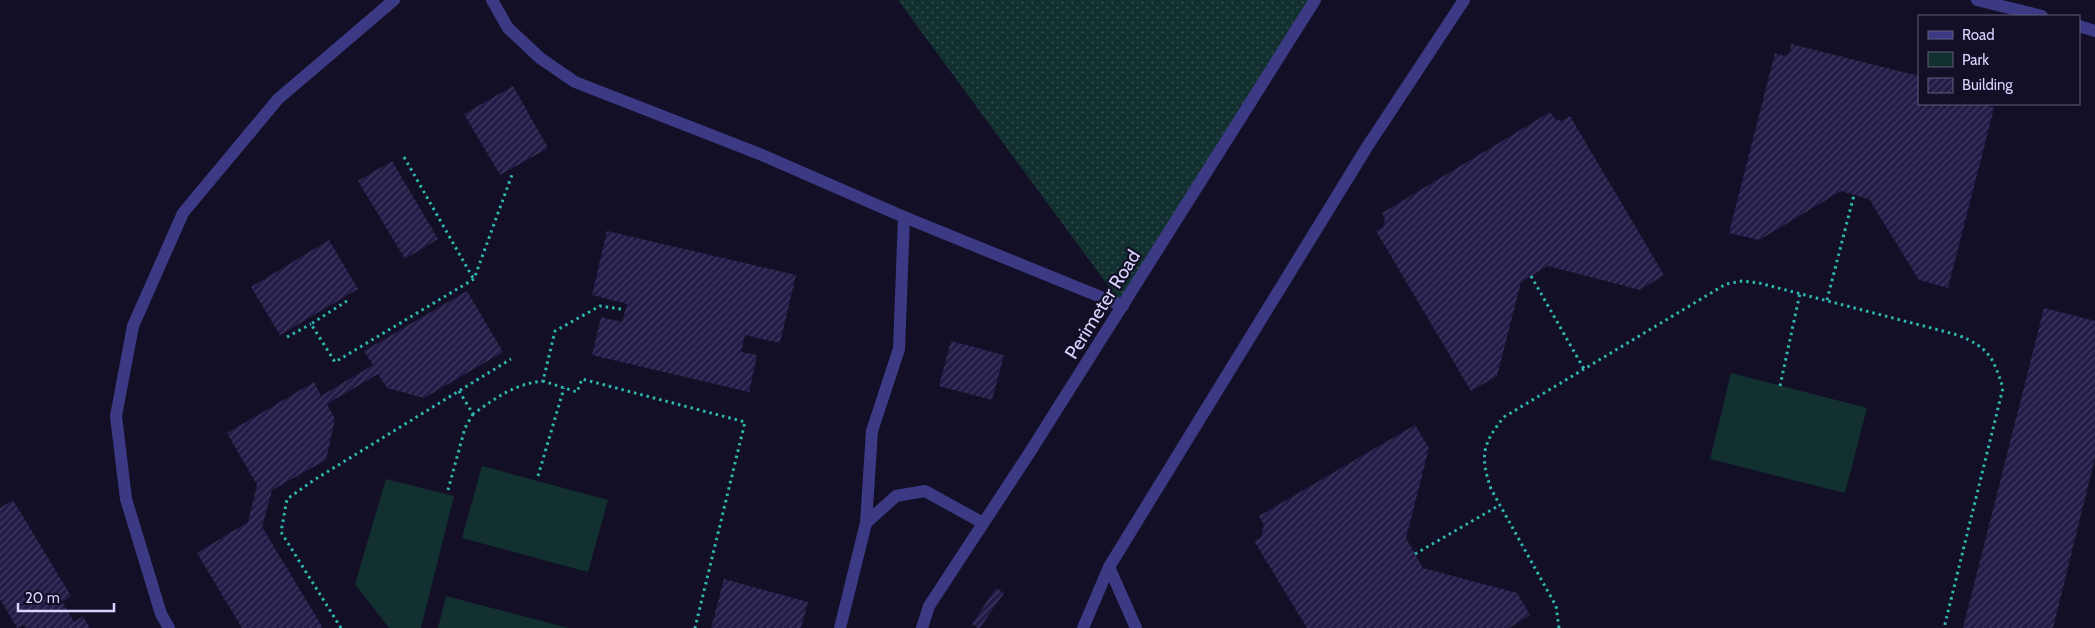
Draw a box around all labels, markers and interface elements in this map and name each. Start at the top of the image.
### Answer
legend [1918,15,2080,105]
text: Road [1962,26,1995,44]
text: Park [1962,51,1989,69]
text: Building [1962,76,2013,94]
street label: Perimeter Road [1060,245,1145,363]
scale bar [18,580,114,612]
text: 20 m [25,589,60,607]

